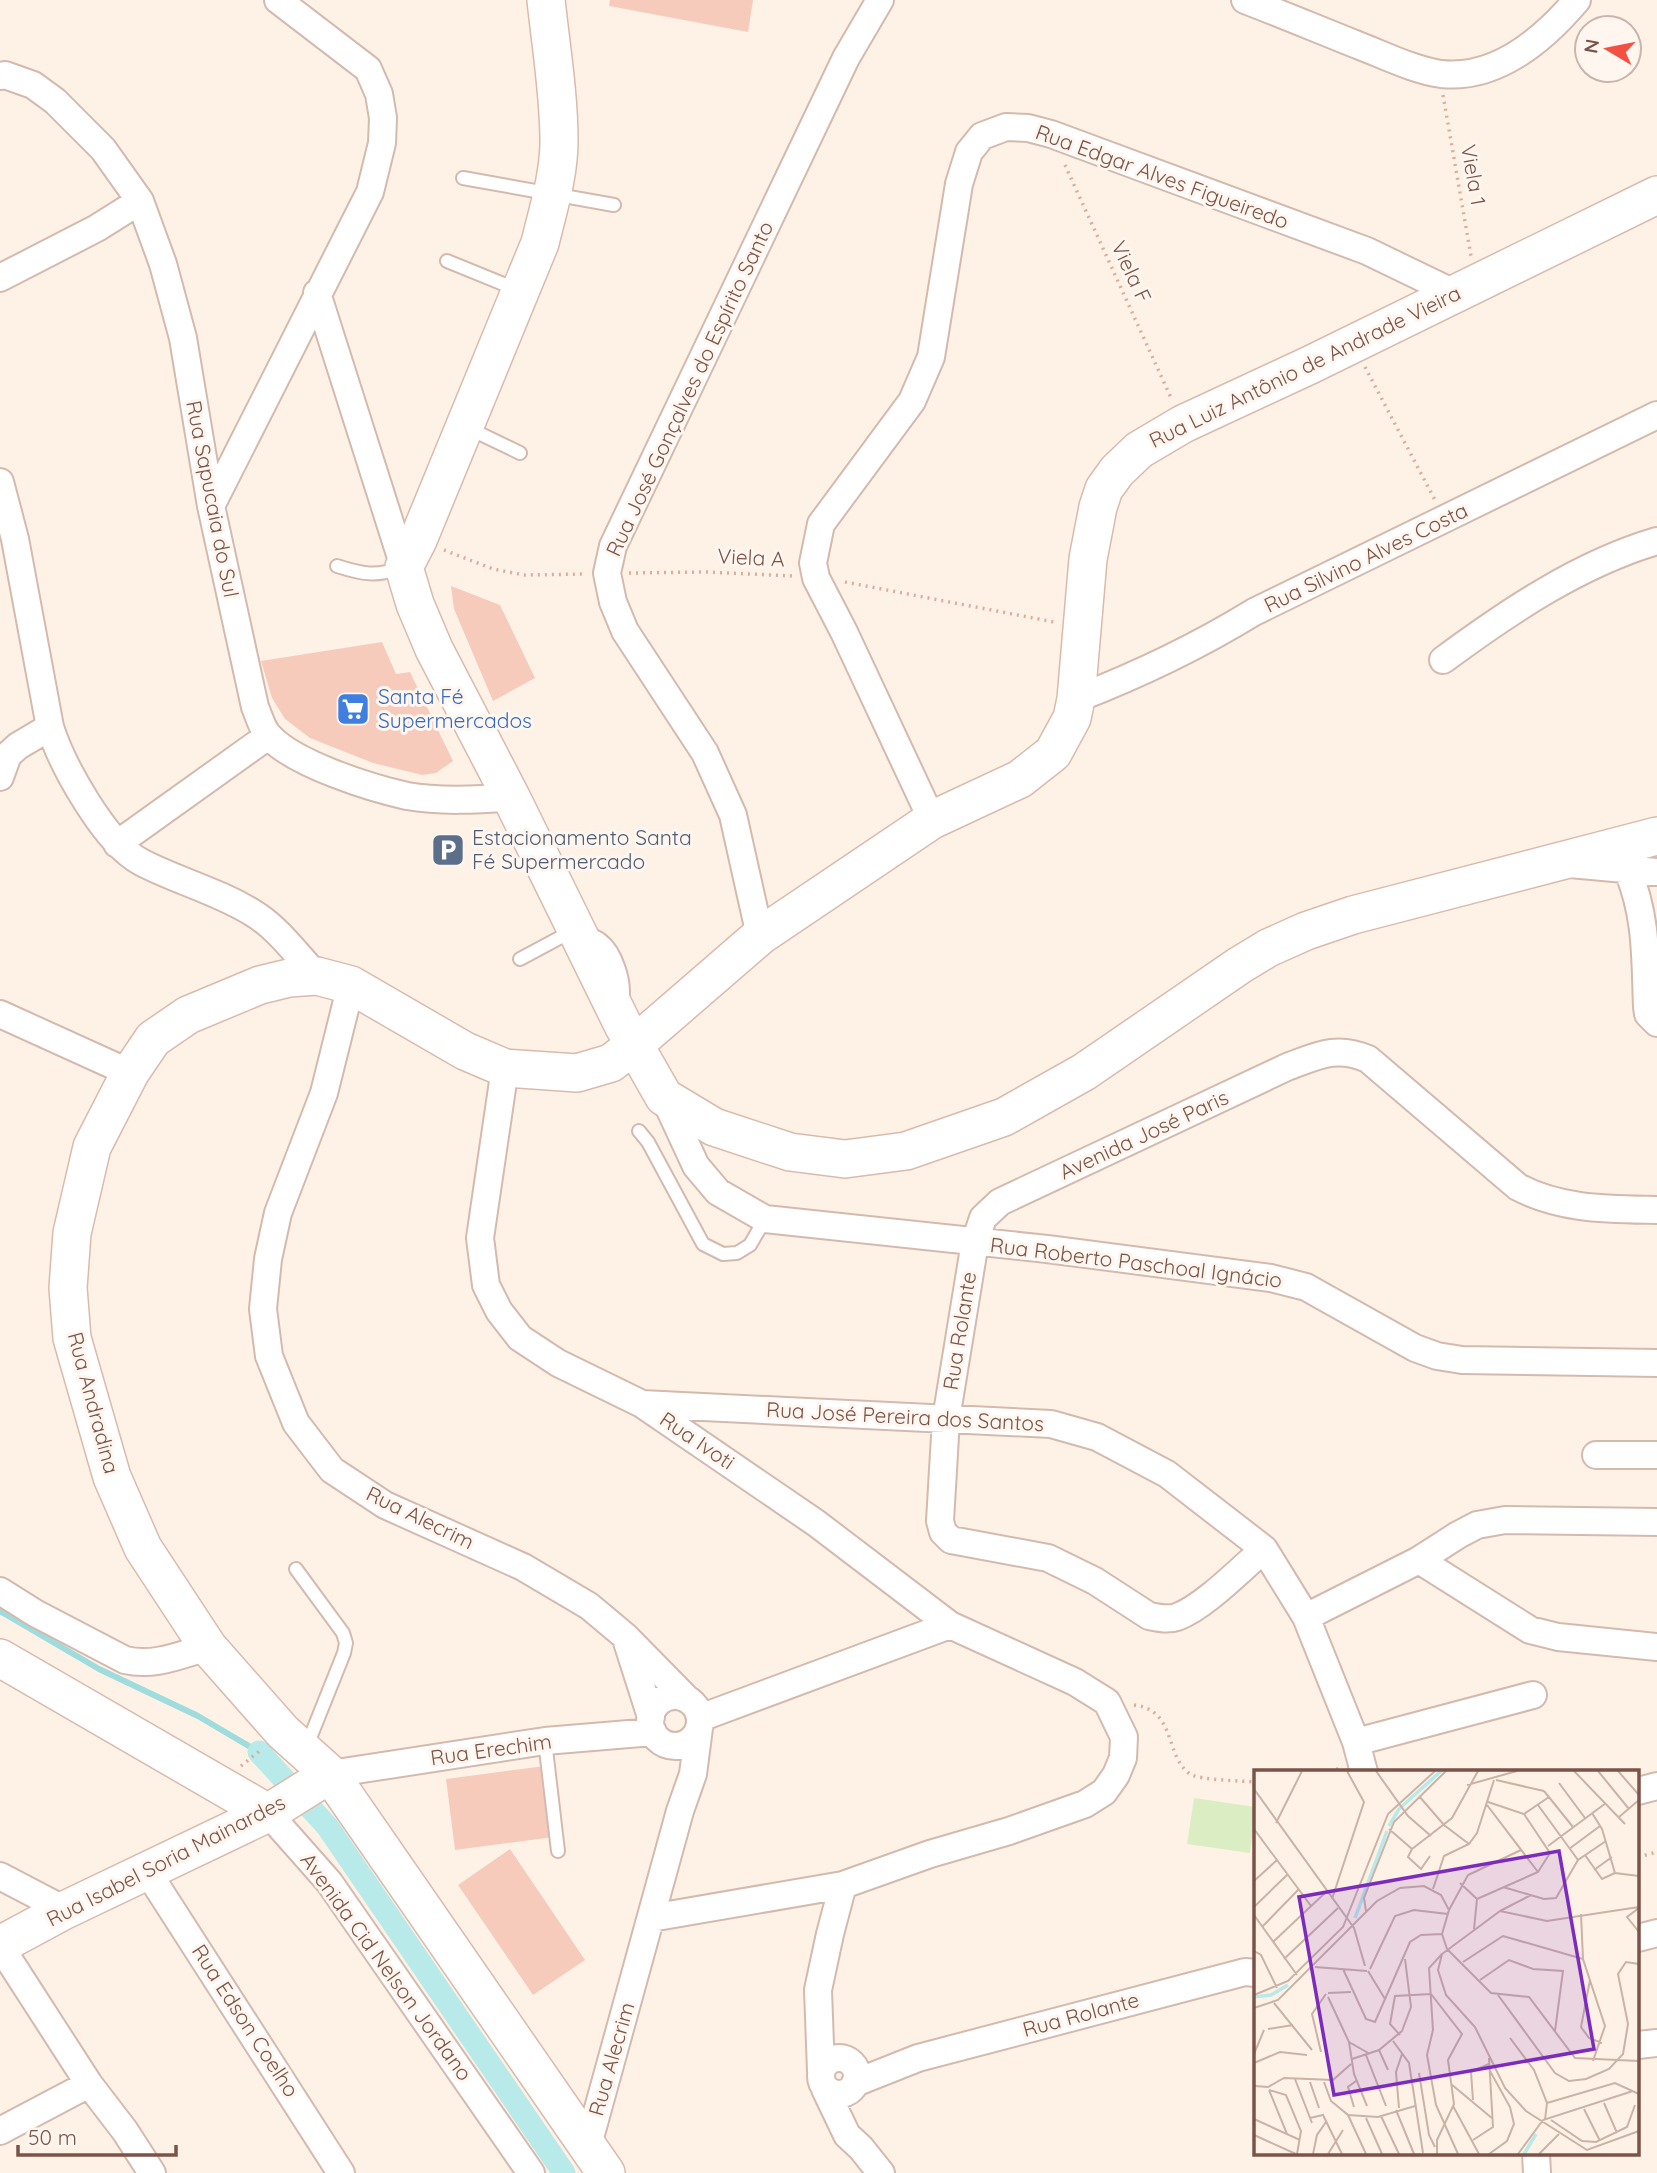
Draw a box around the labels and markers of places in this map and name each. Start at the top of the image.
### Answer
place label: Santa Fé Supermercados [378,683,532,733]
supermarket icon: Santa Fé Supermercados [334,690,372,728]
place label: Estacionamento Santa Fé Supermercado [472,824,692,874]
parking icon: Estacionamento Santa Fé Supermercado [429,831,467,869]

